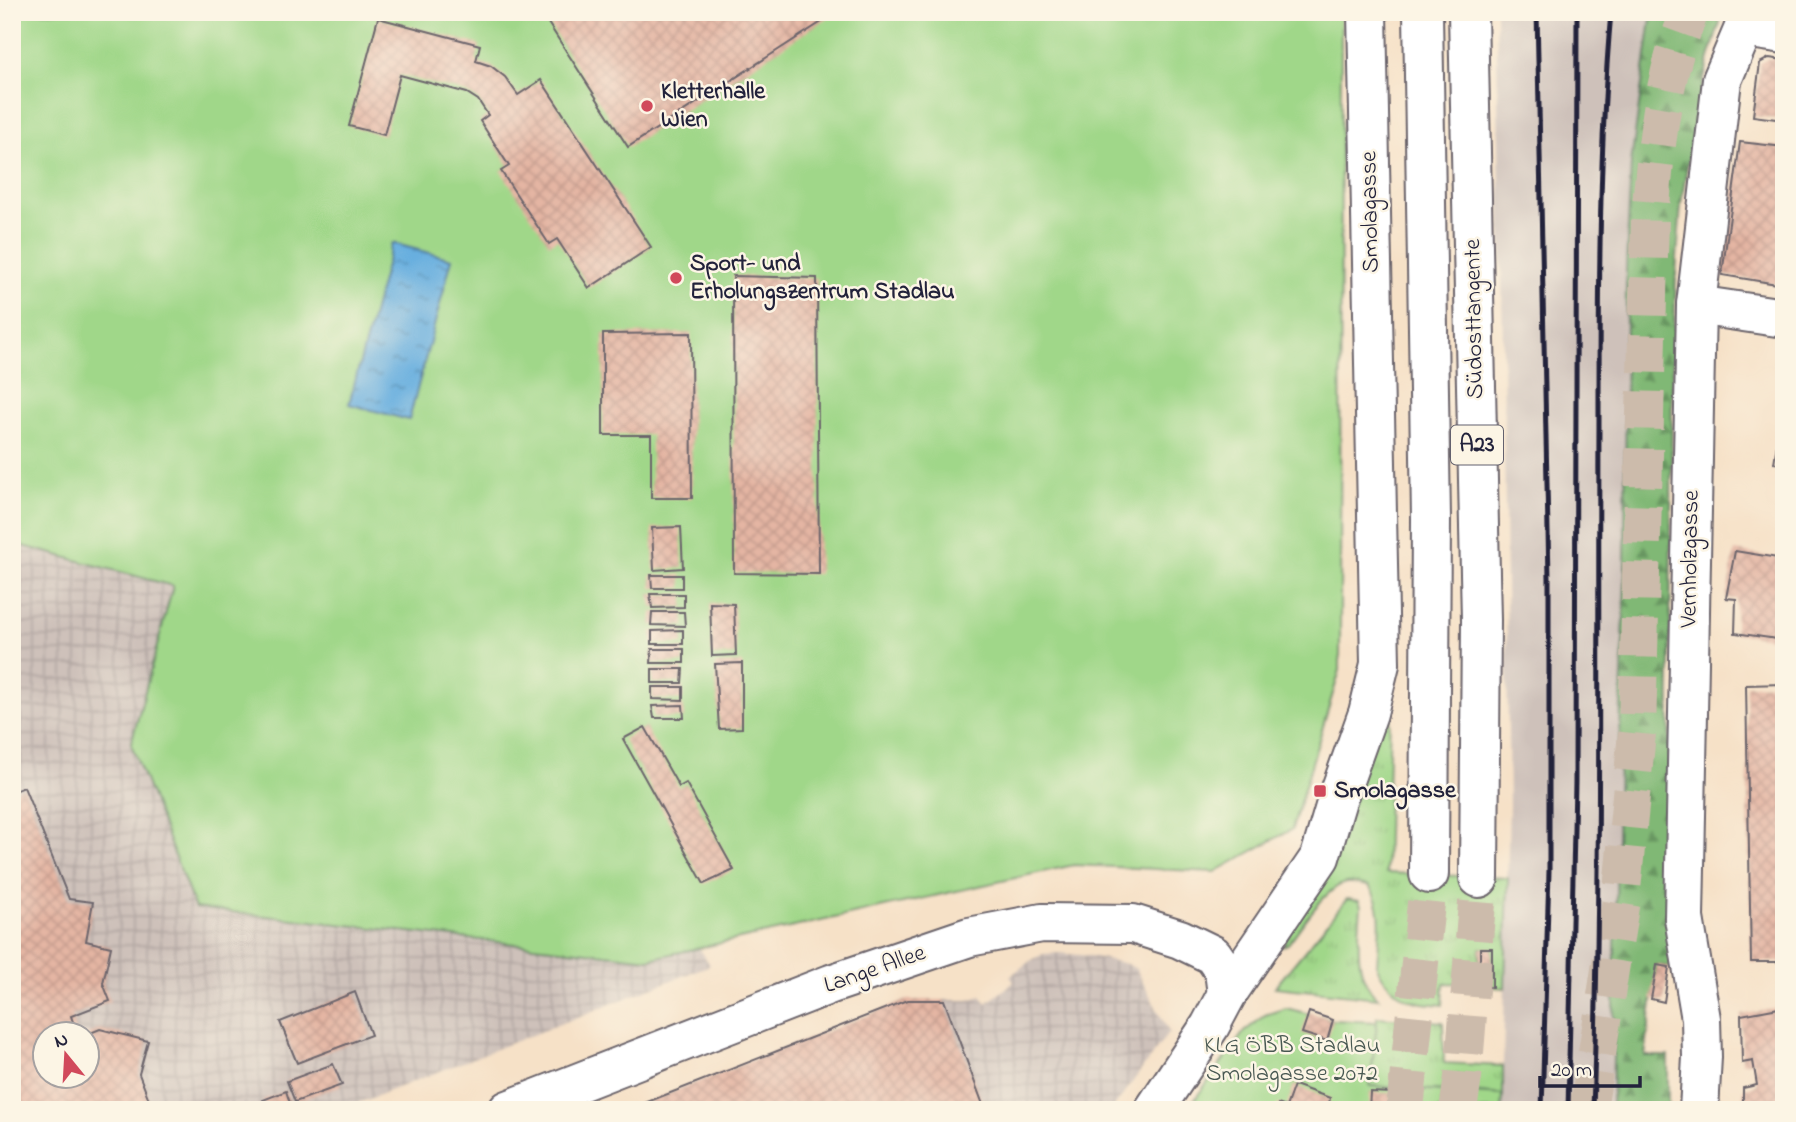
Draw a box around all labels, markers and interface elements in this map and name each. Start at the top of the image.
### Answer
place label: Kletterhalle Wien [661,75,766,138]
marker: Kletterhalle Wien [639,98,655,114]
street label: Smolagasse [1352,151,1390,273]
street label: Südosttangente [1456,238,1494,399]
place label: Sport- und Erholungszentrum Stadlau [690,247,955,311]
marker: Sport- und Erholungszentrum Stadlau [668,270,684,286]
road number: A23 [1451,426,1503,464]
street label: Vernholzgasse [1672,490,1710,629]
place label: Smolagasse [1334,774,1457,810]
marker: Smolagasse [1312,783,1328,799]
street label: Lange Allee [819,936,931,1004]
north arrow [32,1020,102,1090]
text: N [51,1026,72,1056]
park label: KLG ÖBB Stadlau Smolagasse 2072 [1204,1029,1380,1092]
scale bar [1540,1045,1640,1089]
text: 20 m [1551,1056,1592,1086]

